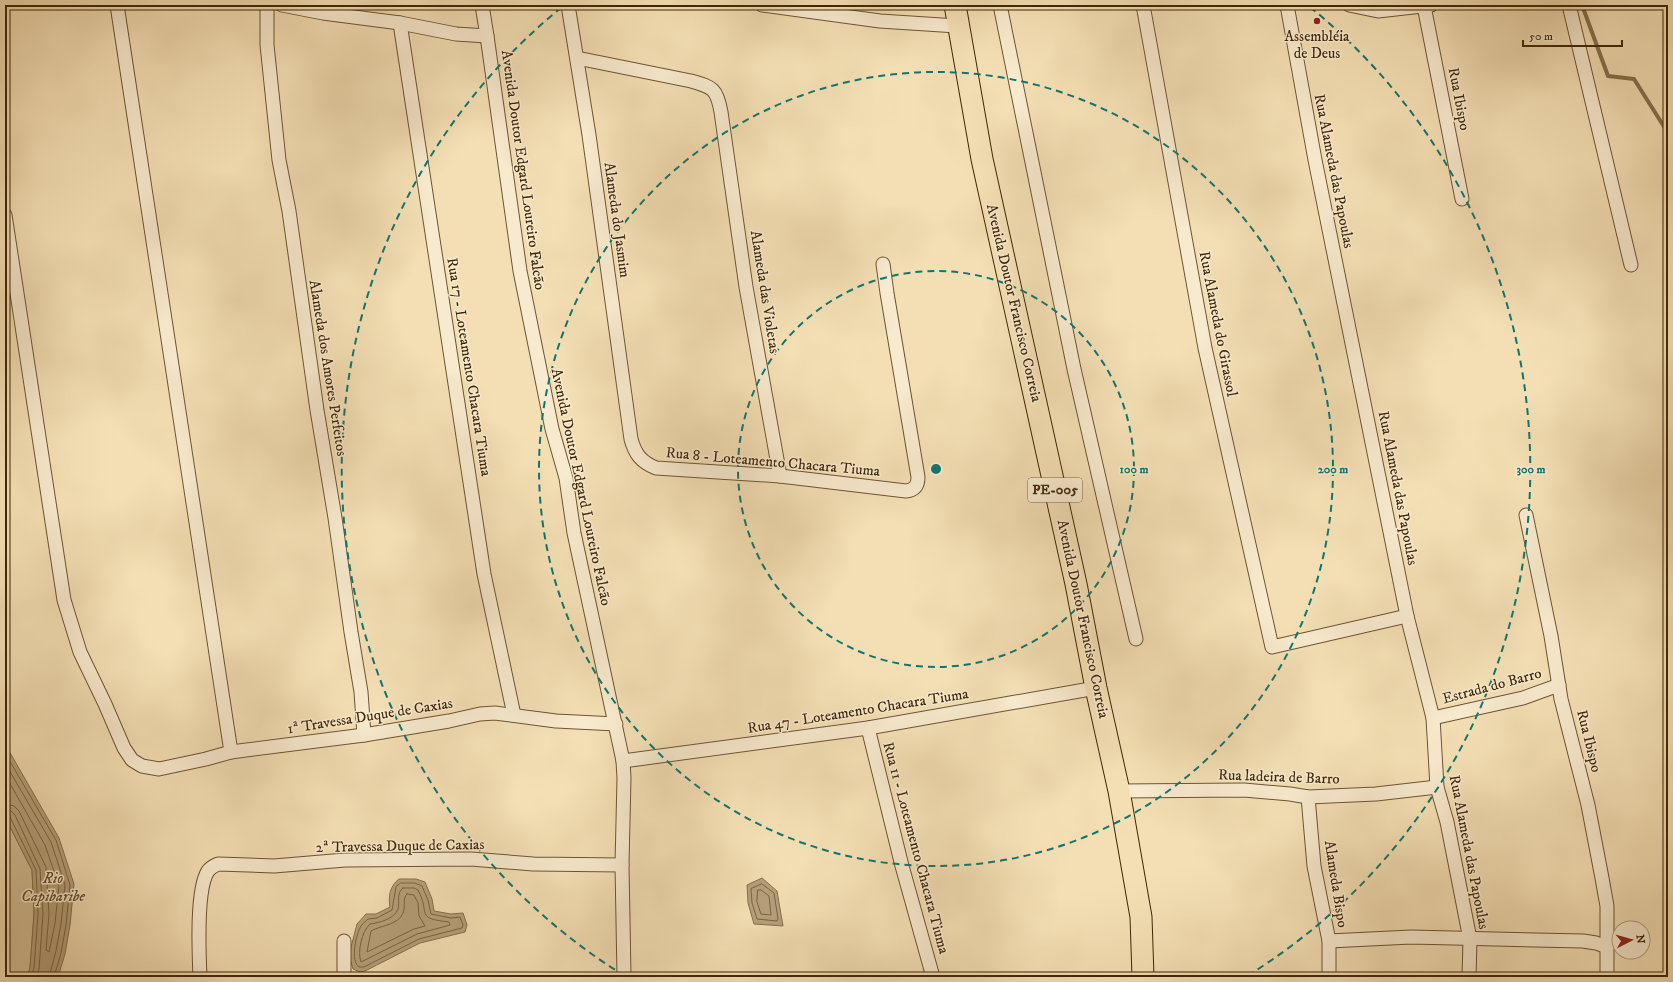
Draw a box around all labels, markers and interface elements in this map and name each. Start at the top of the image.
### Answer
marker: Assembléia de Deus [1312,16,1322,26]
scale bar [1523,22,1622,48]
place label: Assembléia de Deus [1285,27,1350,63]
text: 50 m [1529,29,1553,44]
street label: Avenida Doutor Edgard Loureiro Falcão [497,49,549,291]
street label: Rua Ibispo [1444,66,1474,132]
street label: Rua Alameda das Papoulas [1310,92,1358,250]
street label: Alameda do Jasmim [599,161,635,279]
street label: Avenida Doutor Francisco Correia [982,202,1046,404]
street label: Alameda das Violetas [746,229,784,355]
street label: Rua Alameda do Girassol [1195,250,1242,399]
street label: Rua 17 - Loteamento Chacara Tiuma [442,256,496,478]
street label: Alameda dos Amores Perfeitos [305,279,351,457]
street label: Avenida Doutor Edgard Loureiro Falcão [547,367,615,607]
street label: Rua Alameda das Papoulas [1374,409,1422,567]
street label: Rua 8 - Loteamento Chacara Tiuma [665,443,882,481]
centre of rings [929,462,943,476]
text: 100 m [1120,462,1148,477]
text: 200 m [1318,462,1348,477]
text: 300 m [1517,462,1545,477]
road number: PE-005 [1028,478,1082,502]
street label: Avenida Doutor Francisco Correia [1053,518,1113,721]
street label: Estrada do Barro [1440,664,1544,708]
street label: Rua 47 - Loteamento Chacara Tiuma [746,684,971,738]
street label: 1ª Travessa Duque de Caxias [286,694,454,738]
street label: Rua Ibispo [1572,708,1606,774]
street label: Rua 11 - Loteamento Chacara Tiuma [879,740,954,957]
street label: Rua ladeira de Barro [1218,765,1340,789]
street label: Rua Alameda das Papoulas [1445,773,1493,931]
street label: 2ª Travessa Duque de Caxias [315,835,485,857]
street label: Alameda Bispo [1320,839,1352,929]
water label: Rio Capibaribe [21,868,86,906]
north arrow [1611,920,1651,960]
text: N [1633,934,1647,944]

